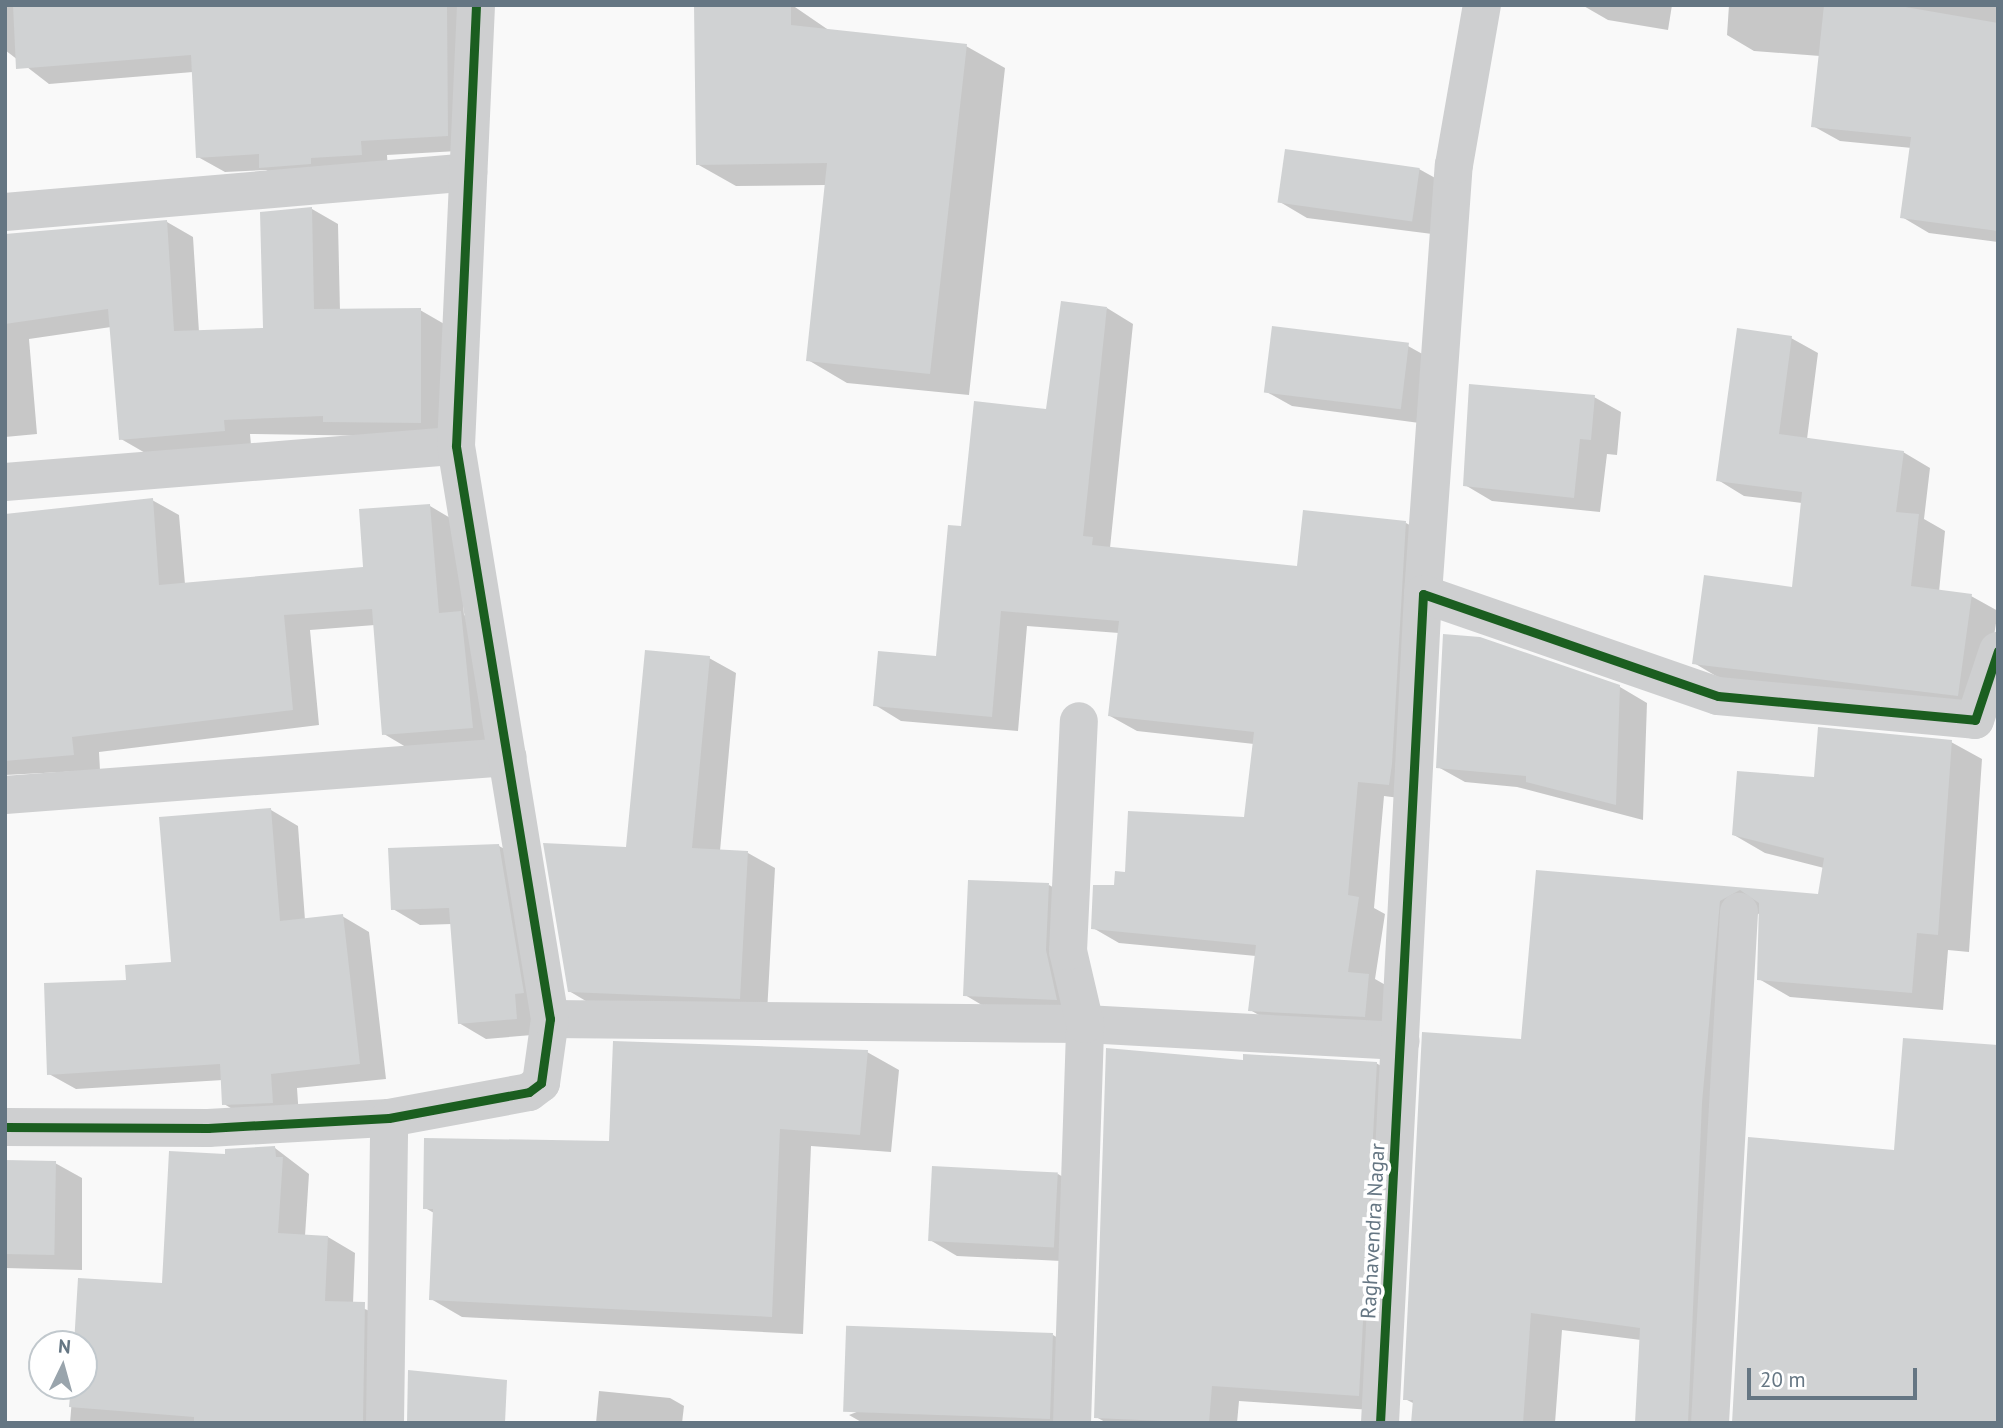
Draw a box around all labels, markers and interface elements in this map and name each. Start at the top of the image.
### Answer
street label: Raghavendra Nagar [1356,1143,1390,1319]
north arrow [28,1330,98,1400]
text: N [57,1334,72,1359]
scale bar [1751,1354,1921,1398]
text: 20 m [1760,1366,1806,1393]

